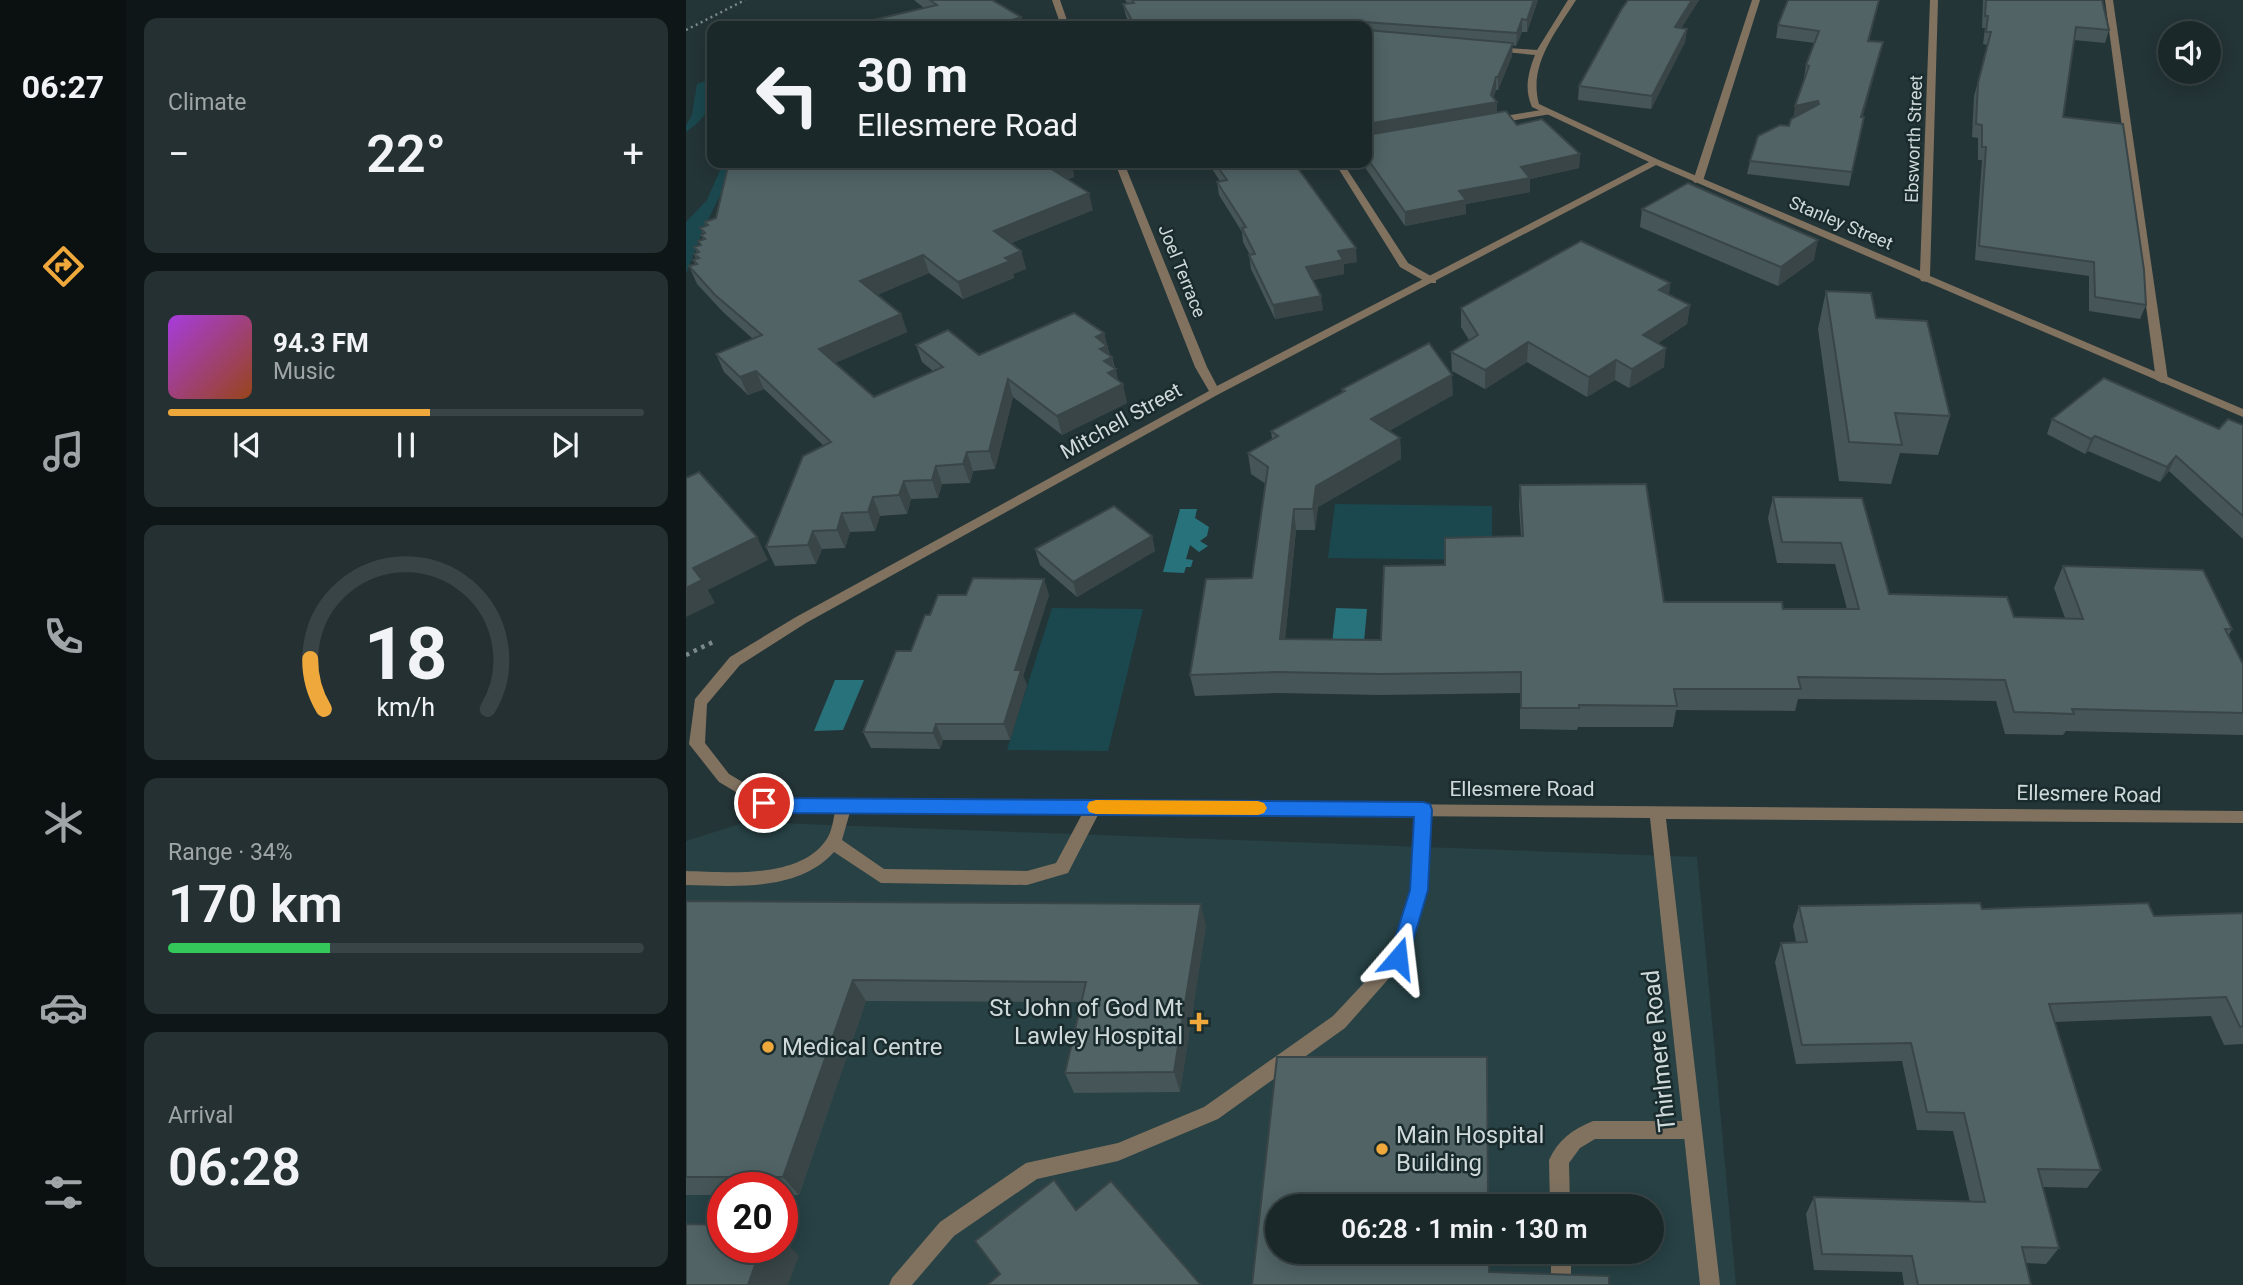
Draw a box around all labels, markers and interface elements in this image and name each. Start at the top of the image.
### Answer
map controls [2158,21,2221,84]
button: sound [2158,21,2221,84]
text: 30 m [857,47,968,104]
icon: left [742,49,833,140]
text: 06:27 [22,68,104,106]
street label: Ebsworth Street [1901,75,1926,203]
text: Climate [168,89,247,116]
text: Ellesmere Road [857,106,1078,144]
text: 22° [366,124,446,185]
text: − [168,132,190,176]
text: + [622,132,644,176]
street label: Stanley Street [1786,191,1896,254]
street label: Joel Terrace [1154,221,1211,320]
icon: directions [39,242,88,291]
text: 94.3 FM [273,328,369,358]
text: Music [273,358,335,385]
street label: Mitchell Street [1056,378,1186,464]
icon: previous [228,426,266,464]
icon: pause [387,426,425,464]
icon: next [546,426,584,464]
icon: music [39,427,88,476]
text: 18 [364,611,448,697]
icon: phone [39,612,88,661]
text: km/h [377,692,435,721]
pin [734,773,794,833]
street label: Ellesmere Road [1449,777,1595,801]
street label: Ellesmere Road [2016,781,2162,807]
icon: arrive [745,784,783,822]
icon: climate [39,798,88,847]
text: Range · 34% [168,839,293,866]
text: 170 km [168,874,343,935]
position arrow [1361,921,1435,995]
street label: Thirlmere Road [1637,969,1681,1133]
icon: car [39,983,88,1032]
place label: St John of God Mt Lawley Hospital [989,994,1183,1050]
marker: St John of God Mt Lawley Hospital [1189,1012,1209,1032]
place label: Medical Centre [782,1033,943,1061]
marker: Medical Centre [760,1039,776,1055]
text: Arrival [168,1102,233,1129]
place label: Main Hospital Building [1396,1121,1544,1177]
text: 06:28 [168,1137,301,1198]
marker: Main Hospital Building [1374,1141,1390,1157]
icon: filters [39,1168,88,1217]
speed limit sign: 20 [707,1172,798,1263]
text: 06:28 · 1 min · 130 m [1341,1214,1588,1244]

